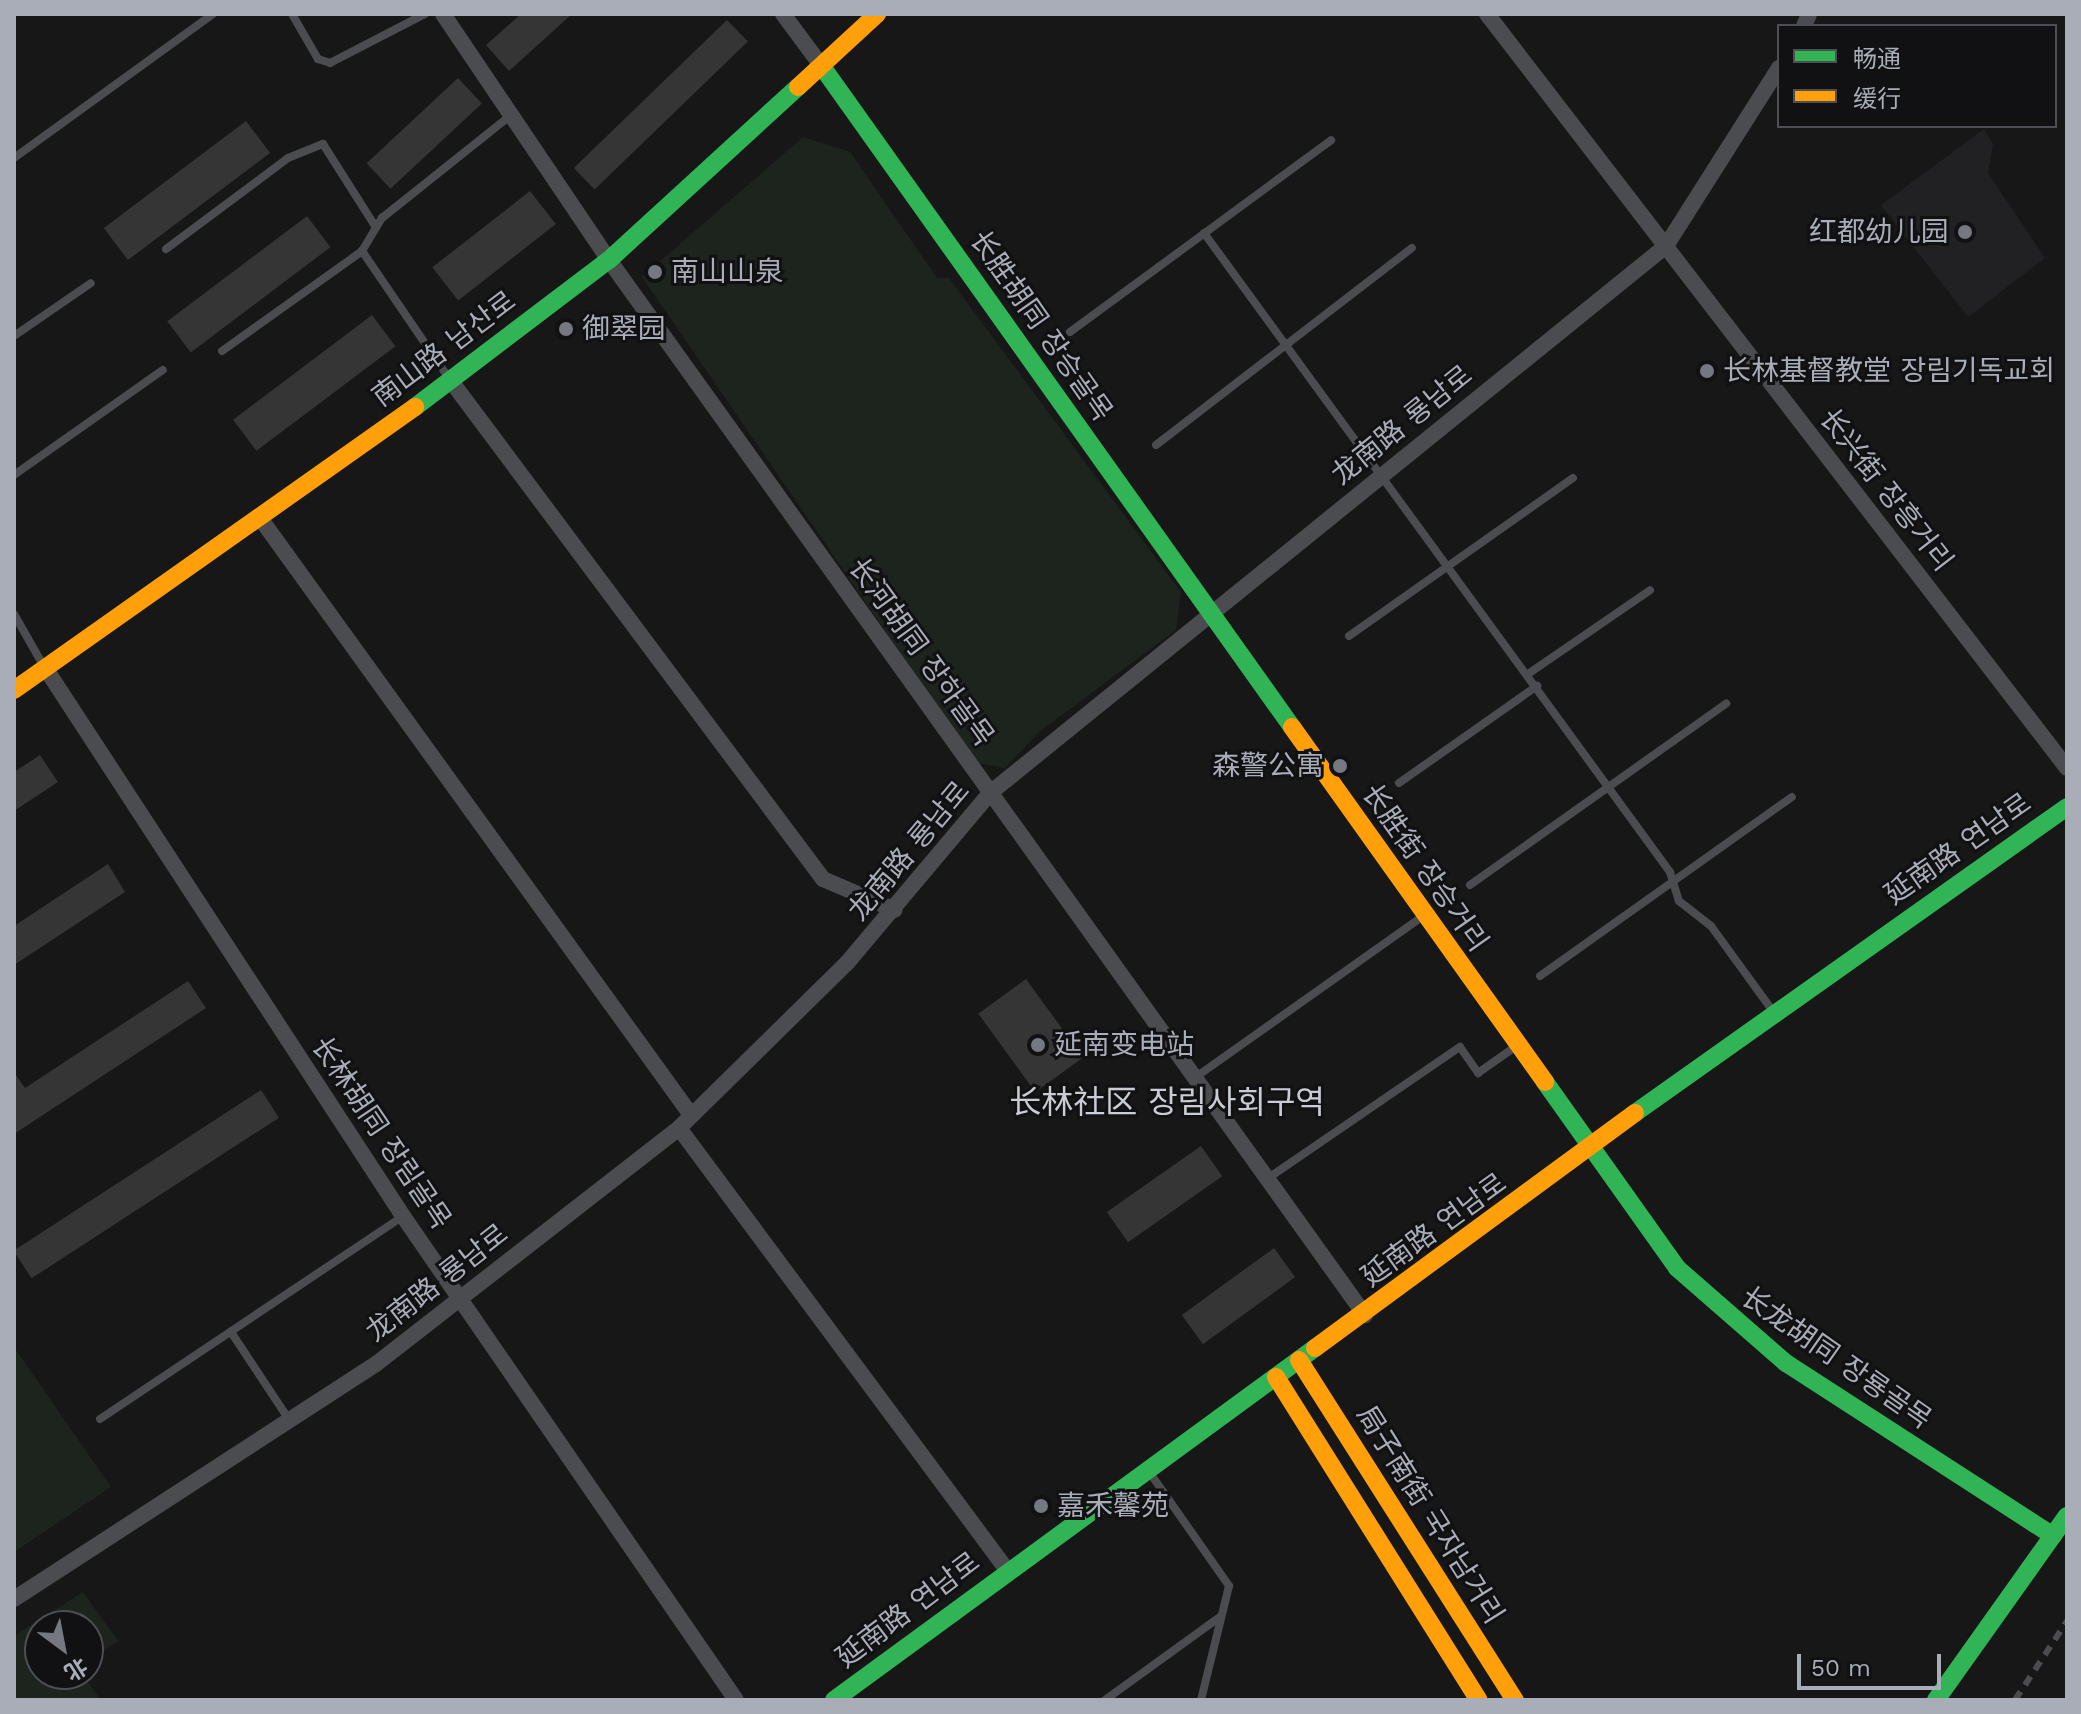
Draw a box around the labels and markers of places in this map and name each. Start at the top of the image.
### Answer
place label: 红都幼儿园 [1809,215,1949,249]
marker: 红都幼儿园 [1956,223,1974,241]
place label: 南山山泉 [671,255,783,289]
marker: 南山山泉 [646,263,664,281]
place label: 御翠园 [582,312,666,346]
marker: 御翠园 [557,320,575,338]
place label: 长林基督教堂 장림기독교회 [1723,354,2055,388]
marker: 长林基督教堂 장림기독교회 [1698,362,1716,380]
place label: 森警公寓 [1212,749,1324,783]
marker: 森警公寓 [1331,757,1349,775]
place label: 延南变电站 [1054,1028,1194,1062]
marker: 延南变电站 [1029,1036,1047,1054]
place label: 嘉禾馨苑 [1057,1489,1169,1523]
marker: 嘉禾馨苑 [1032,1497,1050,1515]

